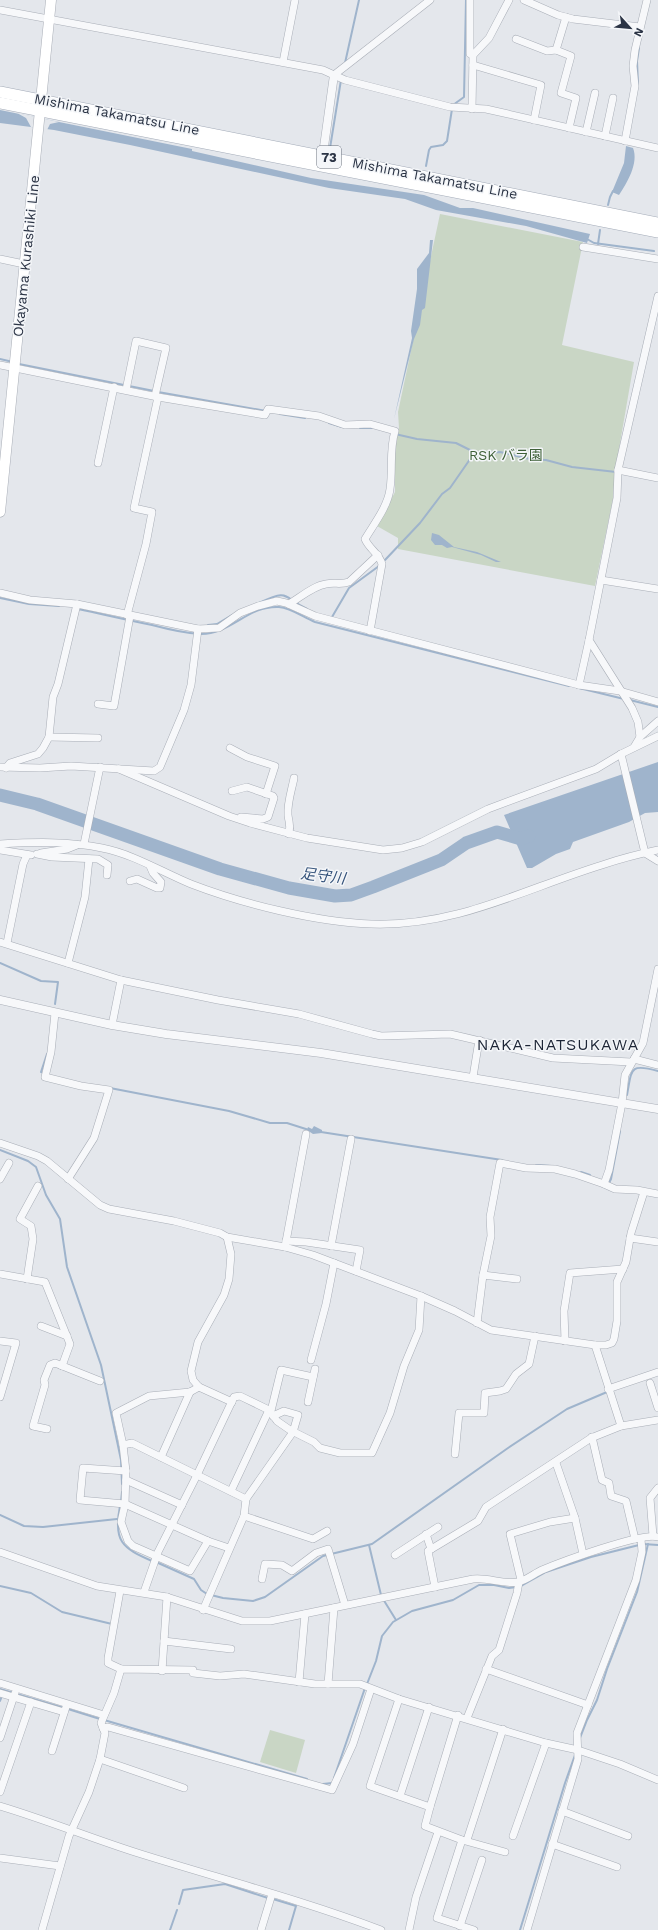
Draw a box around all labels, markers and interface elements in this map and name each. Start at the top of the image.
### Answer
north arrow [610,8,650,48]
text: N [631,26,646,39]
street label: Mishima Takamatsu Line [33,90,201,138]
road number: 73 [317,146,341,168]
street label: Mishima Takamatsu Line [351,154,519,202]
street label: Okayama Kurashiki Line [10,174,42,338]
park label: RSK バラ園 [469,447,543,463]
water label: 足守川 [300,864,348,888]
district label: NAKA-NATSUKAWA [477,1035,639,1054]

